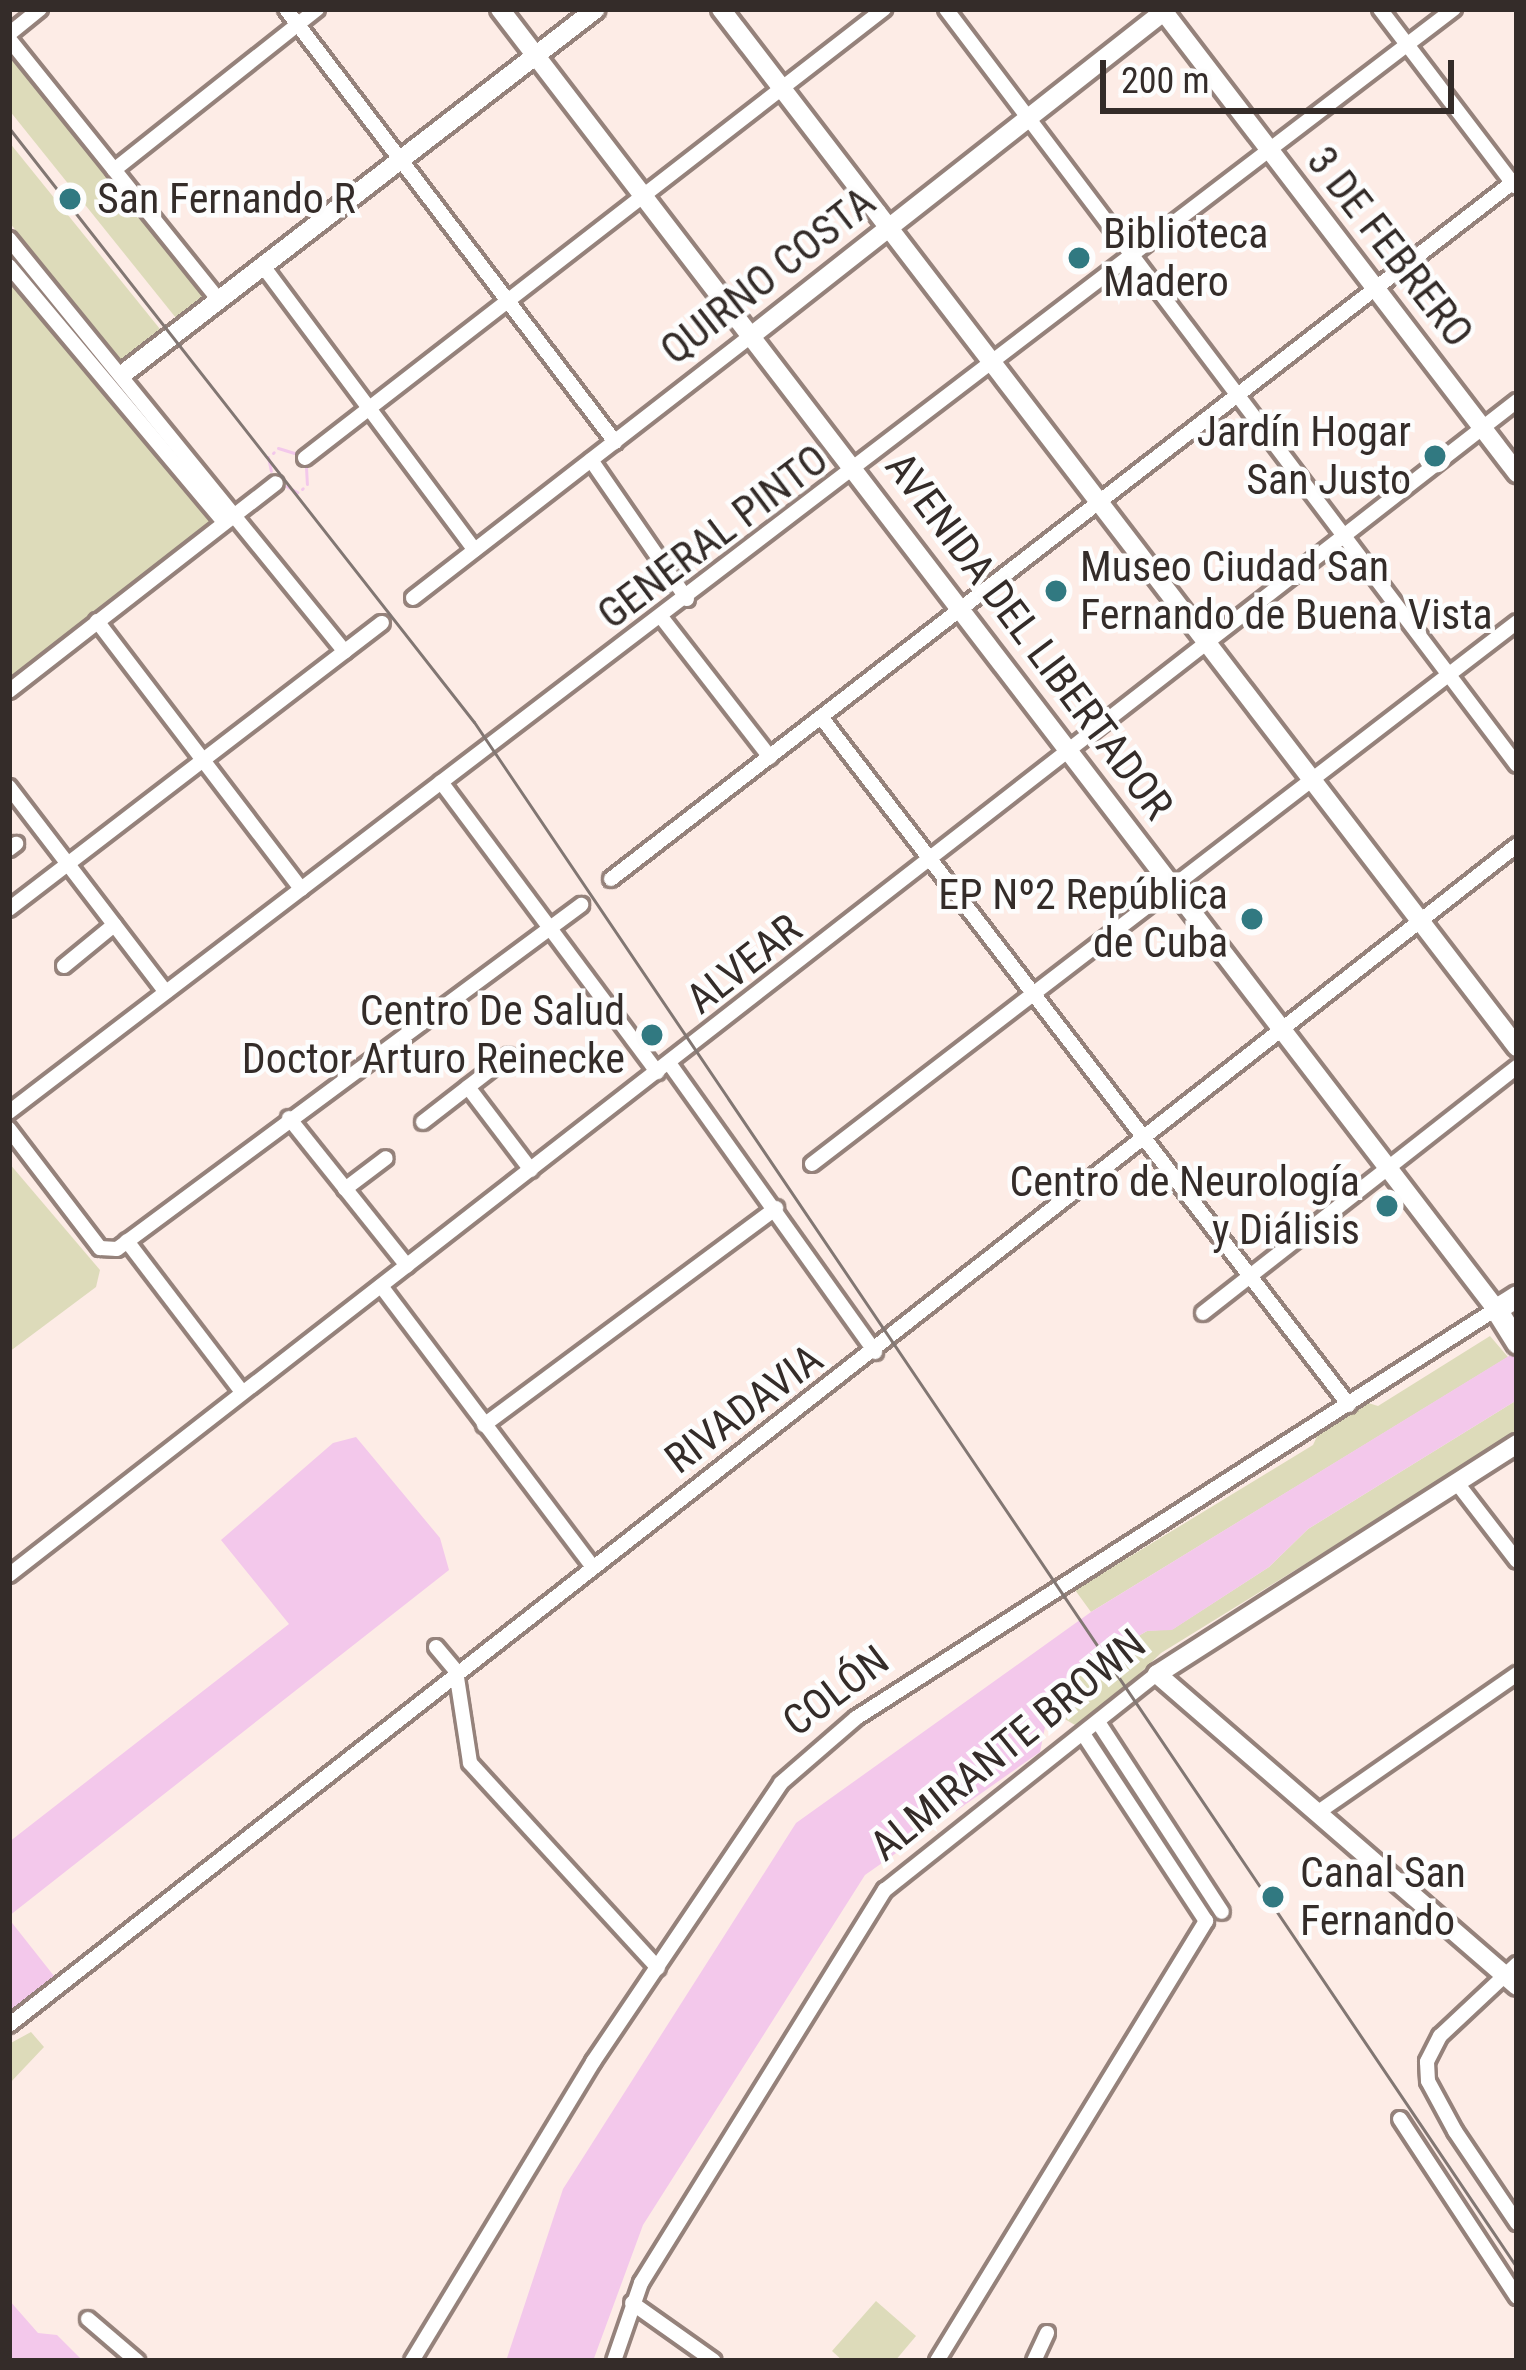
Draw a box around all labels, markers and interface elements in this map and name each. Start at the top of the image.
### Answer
scale bar [1106,36,1460,110]
text: 200 m [1121,60,1210,102]
street label: 3 DE FEBRERO [1296,137,1484,357]
place label: San Fernando R [97,174,356,224]
street label: QUIRNO COSTA [651,177,885,375]
marker: San Fernando R [54,183,86,215]
place label: Biblioteca Madero [1103,209,1268,308]
marker: Biblioteca Madero [1066,245,1092,271]
place label: Jardín Hogar San Justo [1197,407,1411,506]
street label: GENERAL PINTO [588,434,838,640]
street label: AVENIDA DEL LIBERTADOR [875,443,1183,829]
marker: Jardín Hogar San Justo [1422,443,1448,469]
place label: Museo Ciudad San Fernando de Buena Vista [1080,542,1493,640]
marker: Museo Ciudad San Fernando de Buena Vista [1043,578,1069,604]
place label: EP Nº2 República de Cuba [938,870,1228,968]
street label: ALVEAR [677,904,811,1024]
marker: EP Nº2 República de Cuba [1239,906,1265,932]
place label: Centro De Salud Doctor Arturo Reinecke [242,986,625,1084]
marker: Centro De Salud Doctor Arturo Reinecke [636,1019,668,1051]
place label: Centro de Neurología y Diálisis [1010,1157,1360,1256]
marker: Centro de Neurología y Diálisis [1371,1190,1403,1222]
street label: RIVADAVIA [656,1334,832,1484]
street label: ALMIRANTE BROWN [860,1619,1156,1871]
street label: COLÓN [773,1635,899,1747]
place label: Canal San Fernando [1300,1848,1466,1946]
marker: Canal San Fernando [1257,1881,1289,1913]

